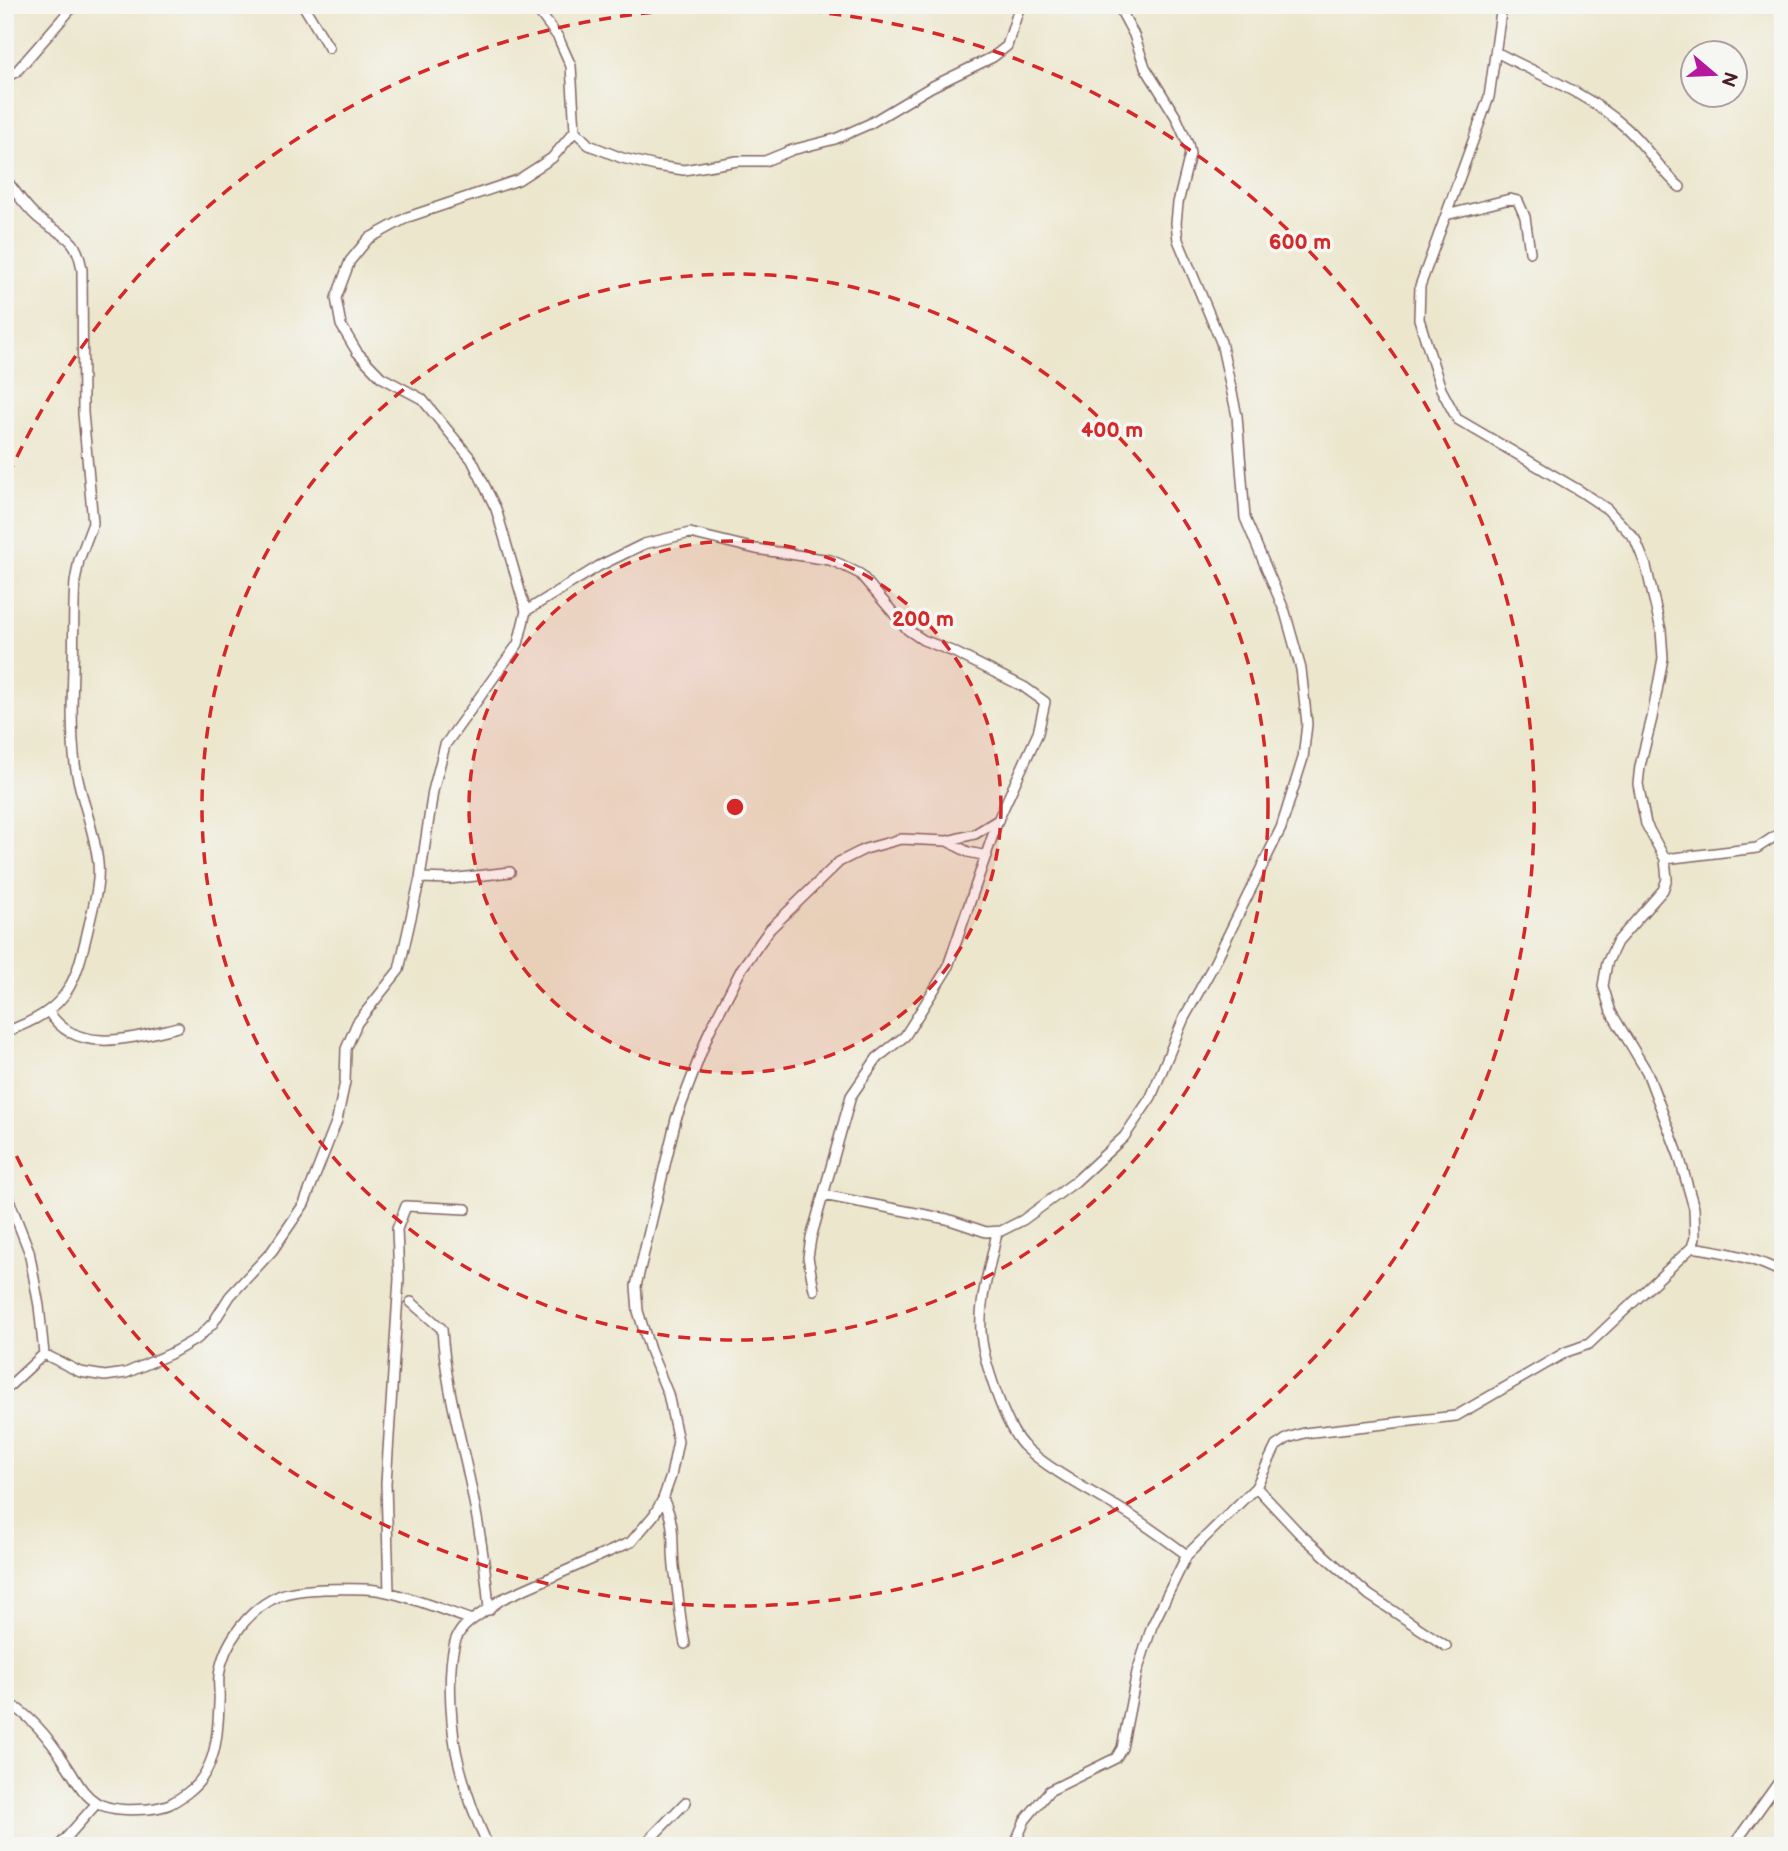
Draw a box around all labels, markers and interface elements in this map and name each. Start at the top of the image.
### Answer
north arrow [1680,38,1750,108]
text: N [1715,69,1742,90]
text: 600 m [1269,230,1331,255]
text: 400 m [1081,418,1143,443]
text: 200 m [892,607,954,632]
centre of rings [723,795,747,819]

